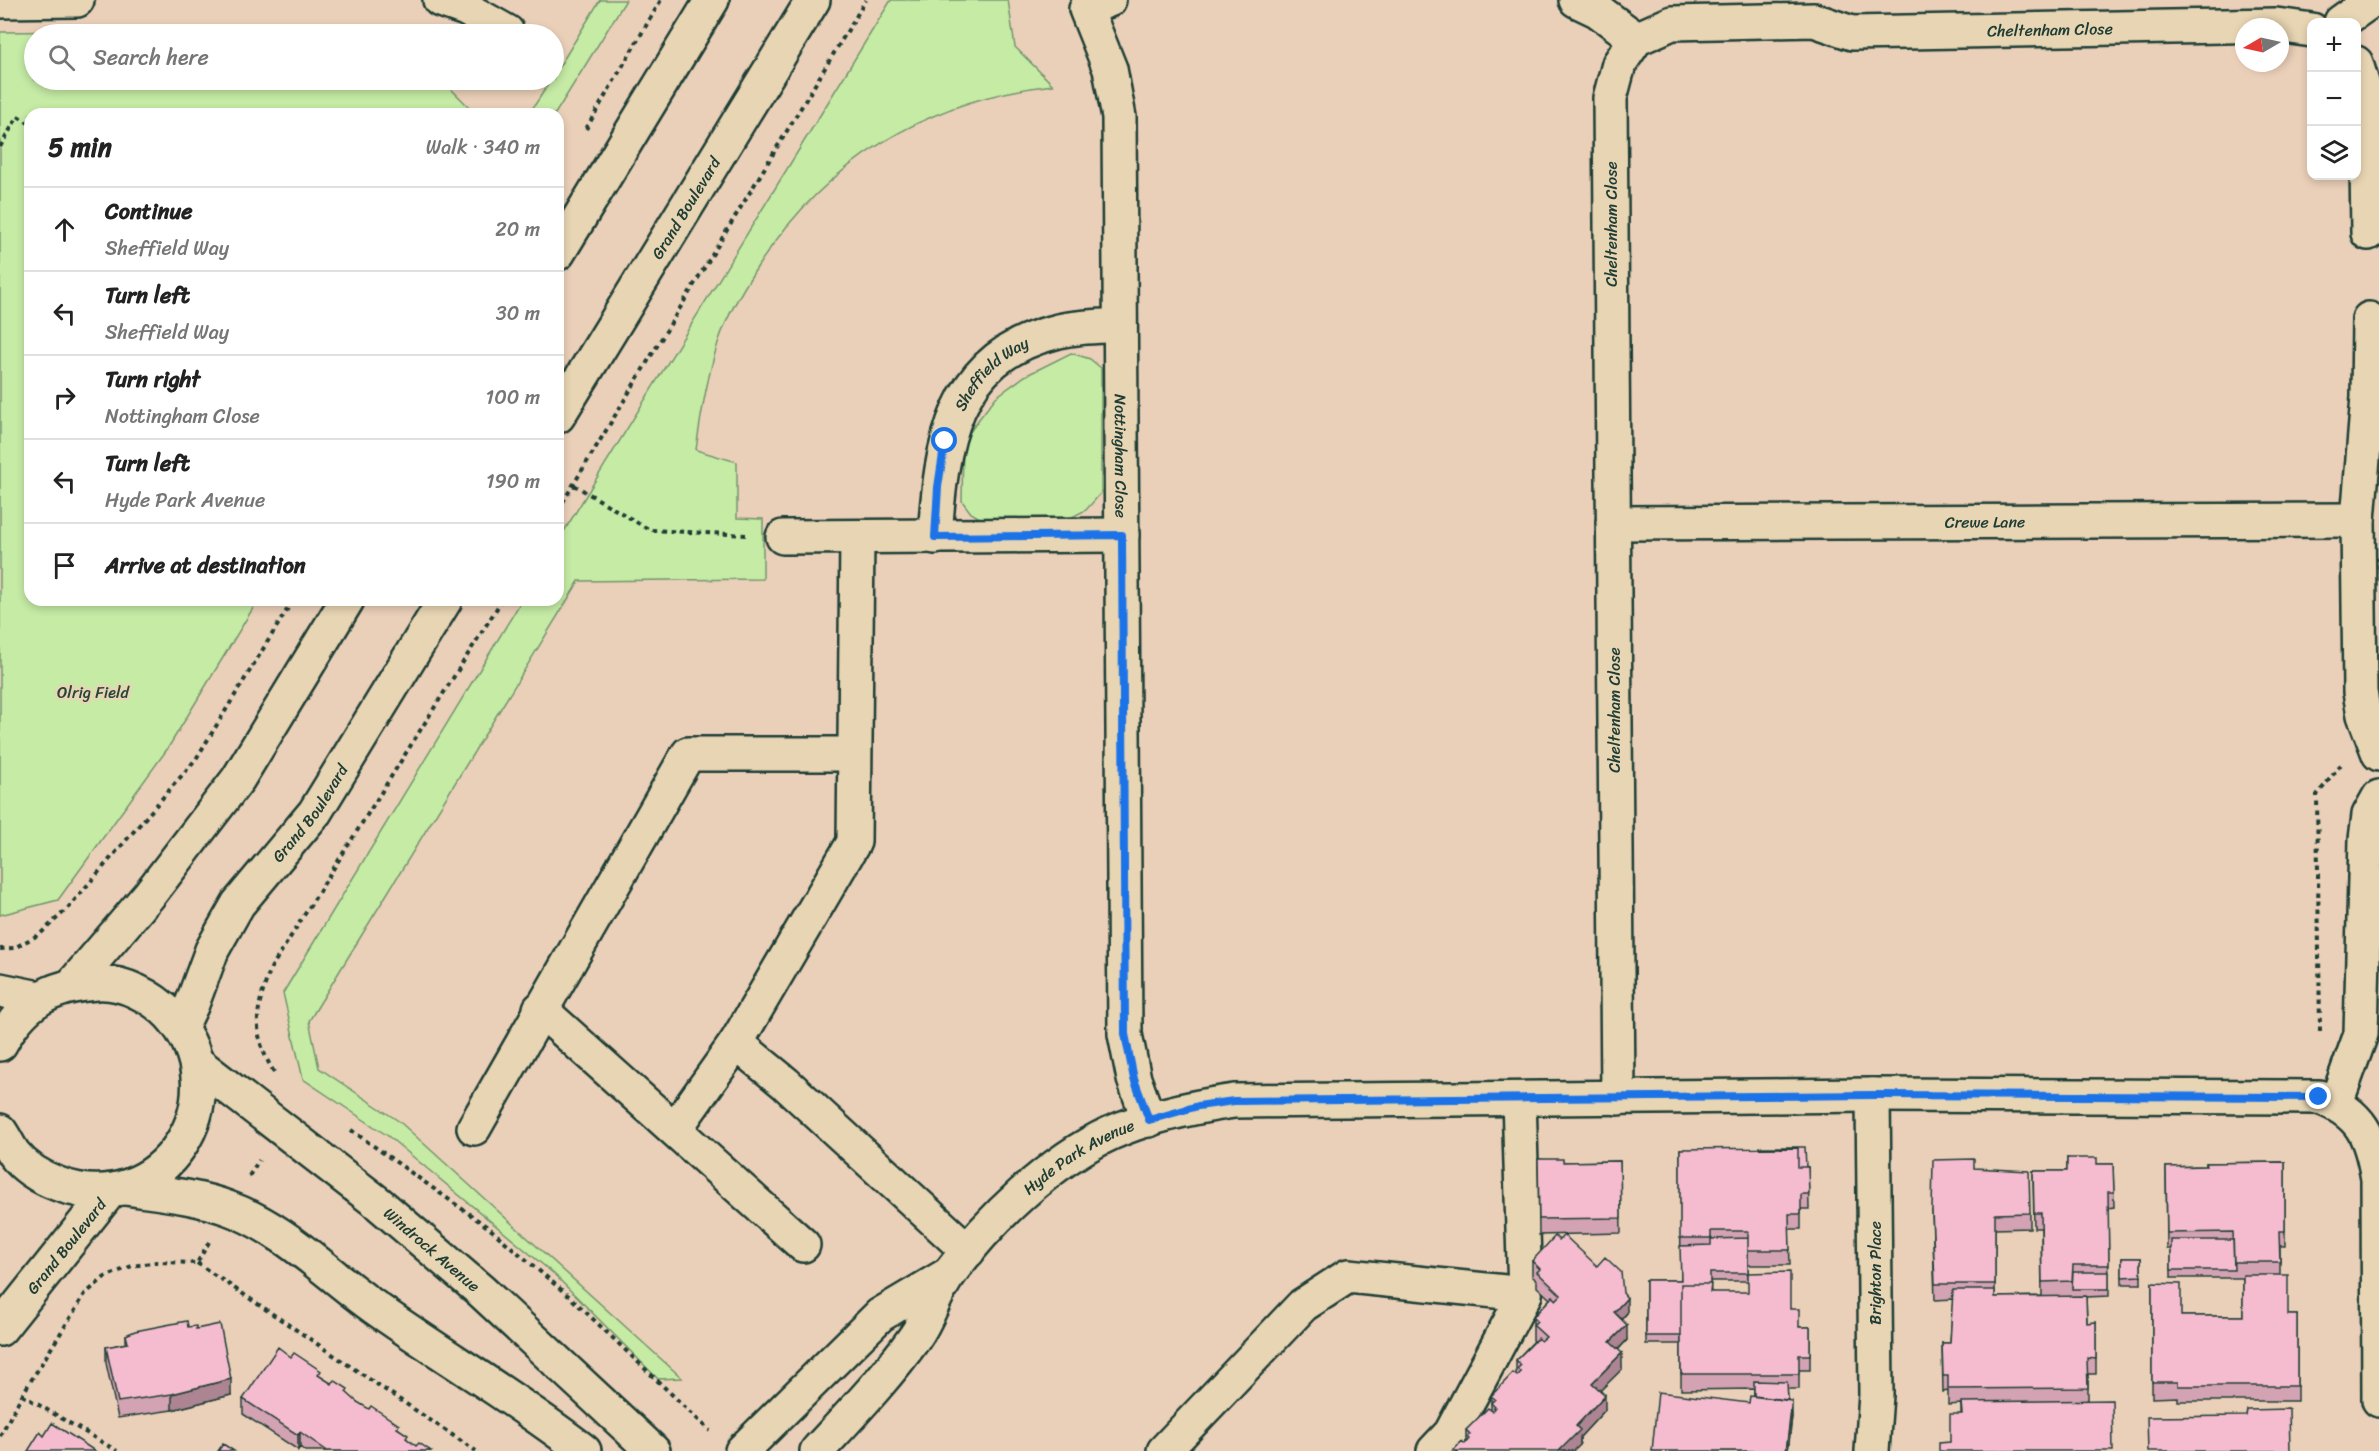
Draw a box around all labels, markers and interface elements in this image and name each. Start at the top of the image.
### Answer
street label: Cheltenham Close [1987,14,2113,45]
north arrow [2235,18,2289,72]
map controls [2307,18,2361,180]
button: + [2307,18,2361,72]
search box [24,24,564,90]
text: Search here [93,38,209,77]
icon: search [45,41,78,74]
button: − [2307,72,2361,126]
text: 5 min [48,124,112,170]
button: layers [2307,126,2361,180]
text: Walk · 340 m [426,130,540,165]
street label: Grand Boulevard [643,150,729,265]
street label: Cheltenham Close [1597,161,1626,287]
text: Continue [105,192,193,231]
text: 20 m [495,212,540,247]
icon: ahead [48,213,81,246]
text: Sheffield Way [105,231,229,266]
text: Turn left [105,276,190,315]
text: 30 m [496,296,540,331]
icon: left [48,297,81,330]
text: Sheffield Way [105,315,229,350]
street label: Sheffield Way [946,328,1034,416]
text: Turn right [105,360,200,399]
text: 100 m [486,380,540,415]
icon: right [48,381,81,414]
street label: Nottingham Close [1106,394,1136,518]
text: Nottingham Close [105,399,260,434]
route start [931,427,957,453]
text: Turn left [105,444,190,483]
text: 190 m [486,464,540,499]
icon: left [48,465,81,498]
text: Hyde Park Avenue [105,483,265,518]
street label: Crewe Lane [1945,507,2025,536]
text: Arrive at destination [105,546,306,585]
icon: arrive [48,549,81,582]
street label: Cheltenham Close [1600,647,1629,773]
park label: Olrig Field [57,678,131,707]
street label: Grand Boulevard [264,757,356,869]
route end [2305,1083,2331,1109]
street label: Hyde Park Avenue [1016,1110,1139,1202]
street label: Grand Boulevard [19,1190,115,1301]
street label: Windrock Avenue [377,1199,487,1299]
street label: Brighton Place [1861,1221,1890,1325]

